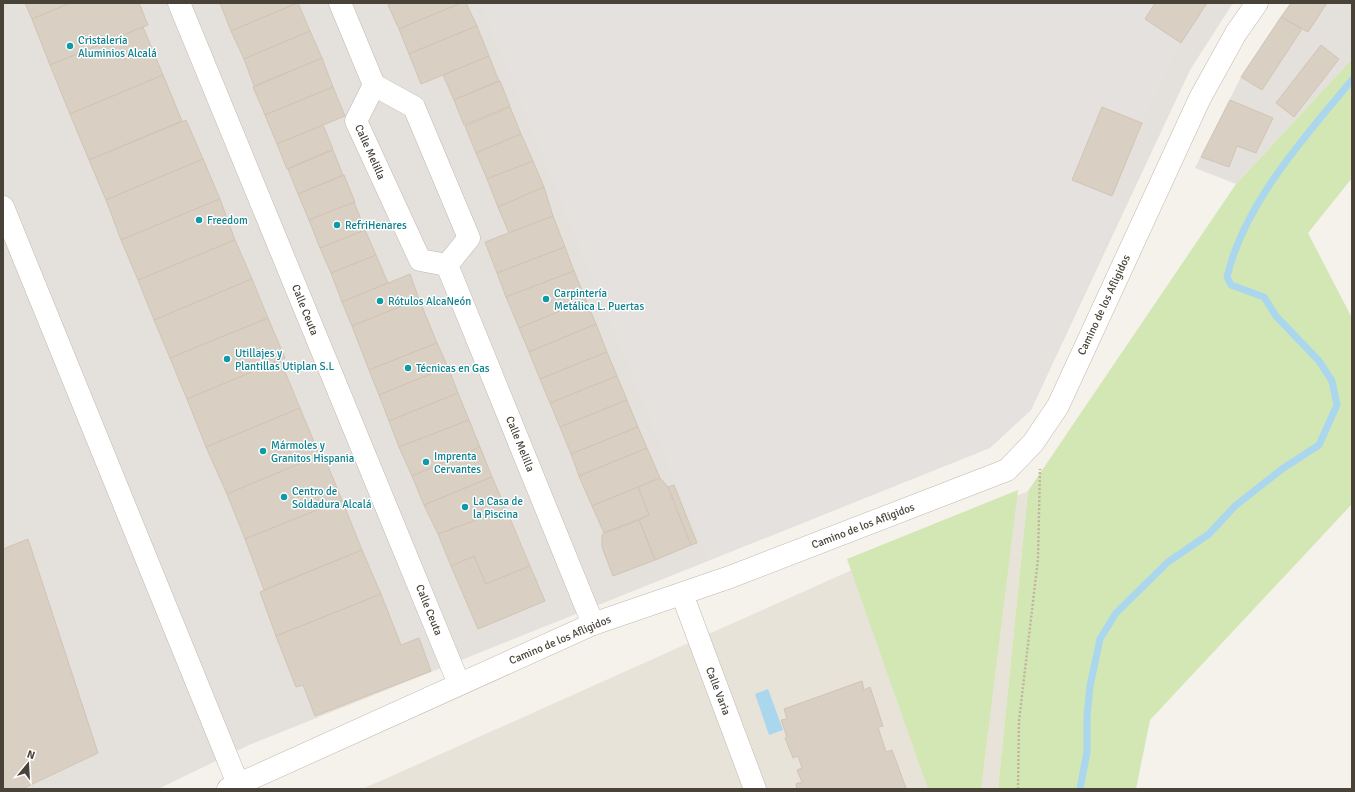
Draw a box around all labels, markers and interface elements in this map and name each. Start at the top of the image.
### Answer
place label: Cristalería Aluminios Alcalá [78,34,157,60]
marker: Cristalería Aluminios Alcalá [65,41,75,51]
street label: Calle Melilla [352,122,388,182]
place label: Freedom [207,214,248,227]
marker: Freedom [194,215,204,225]
place label: RefriHenares [345,219,407,232]
marker: RefriHenares [332,220,342,230]
street label: Camino de los Afligidos [1075,253,1133,357]
street label: Calle Ceuta [289,283,321,338]
place label: Carpintería Metálica L. Puertas [554,287,644,313]
marker: Carpintería Metálica L. Puertas [541,294,551,304]
place label: Rótulos AlcaNeón [388,295,471,308]
marker: Rótulos AlcaNeón [375,296,385,306]
place label: Utillajes y Plantillas Utiplan S.L [235,347,335,373]
marker: Utillajes y Plantillas Utiplan S.L [222,354,232,364]
place label: Técnicas en Gas [416,362,490,375]
marker: Técnicas en Gas [403,363,413,373]
street label: Calle Melilla [503,414,537,474]
place label: Mármoles y Granitos Hispania [271,439,355,465]
marker: Mármoles y Granitos Hispania [258,446,268,456]
place label: Imprenta Cervantes [434,450,481,476]
marker: Imprenta Cervantes [421,457,431,467]
place label: Centro de Soldadura Alcalá [292,485,372,511]
marker: Centro de Soldadura Alcalá [279,492,289,502]
place label: La Casa de la Piscina [473,495,523,521]
street label: Camino de los Afligidos [810,500,916,552]
marker: La Casa de la Piscina [460,502,470,512]
street label: Calle Ceuta [413,583,445,638]
street label: Camino de los Afligidos [507,613,613,667]
street label: Calle Varia [703,665,733,717]
north arrow [8,744,48,784]
text: N [25,748,37,762]

